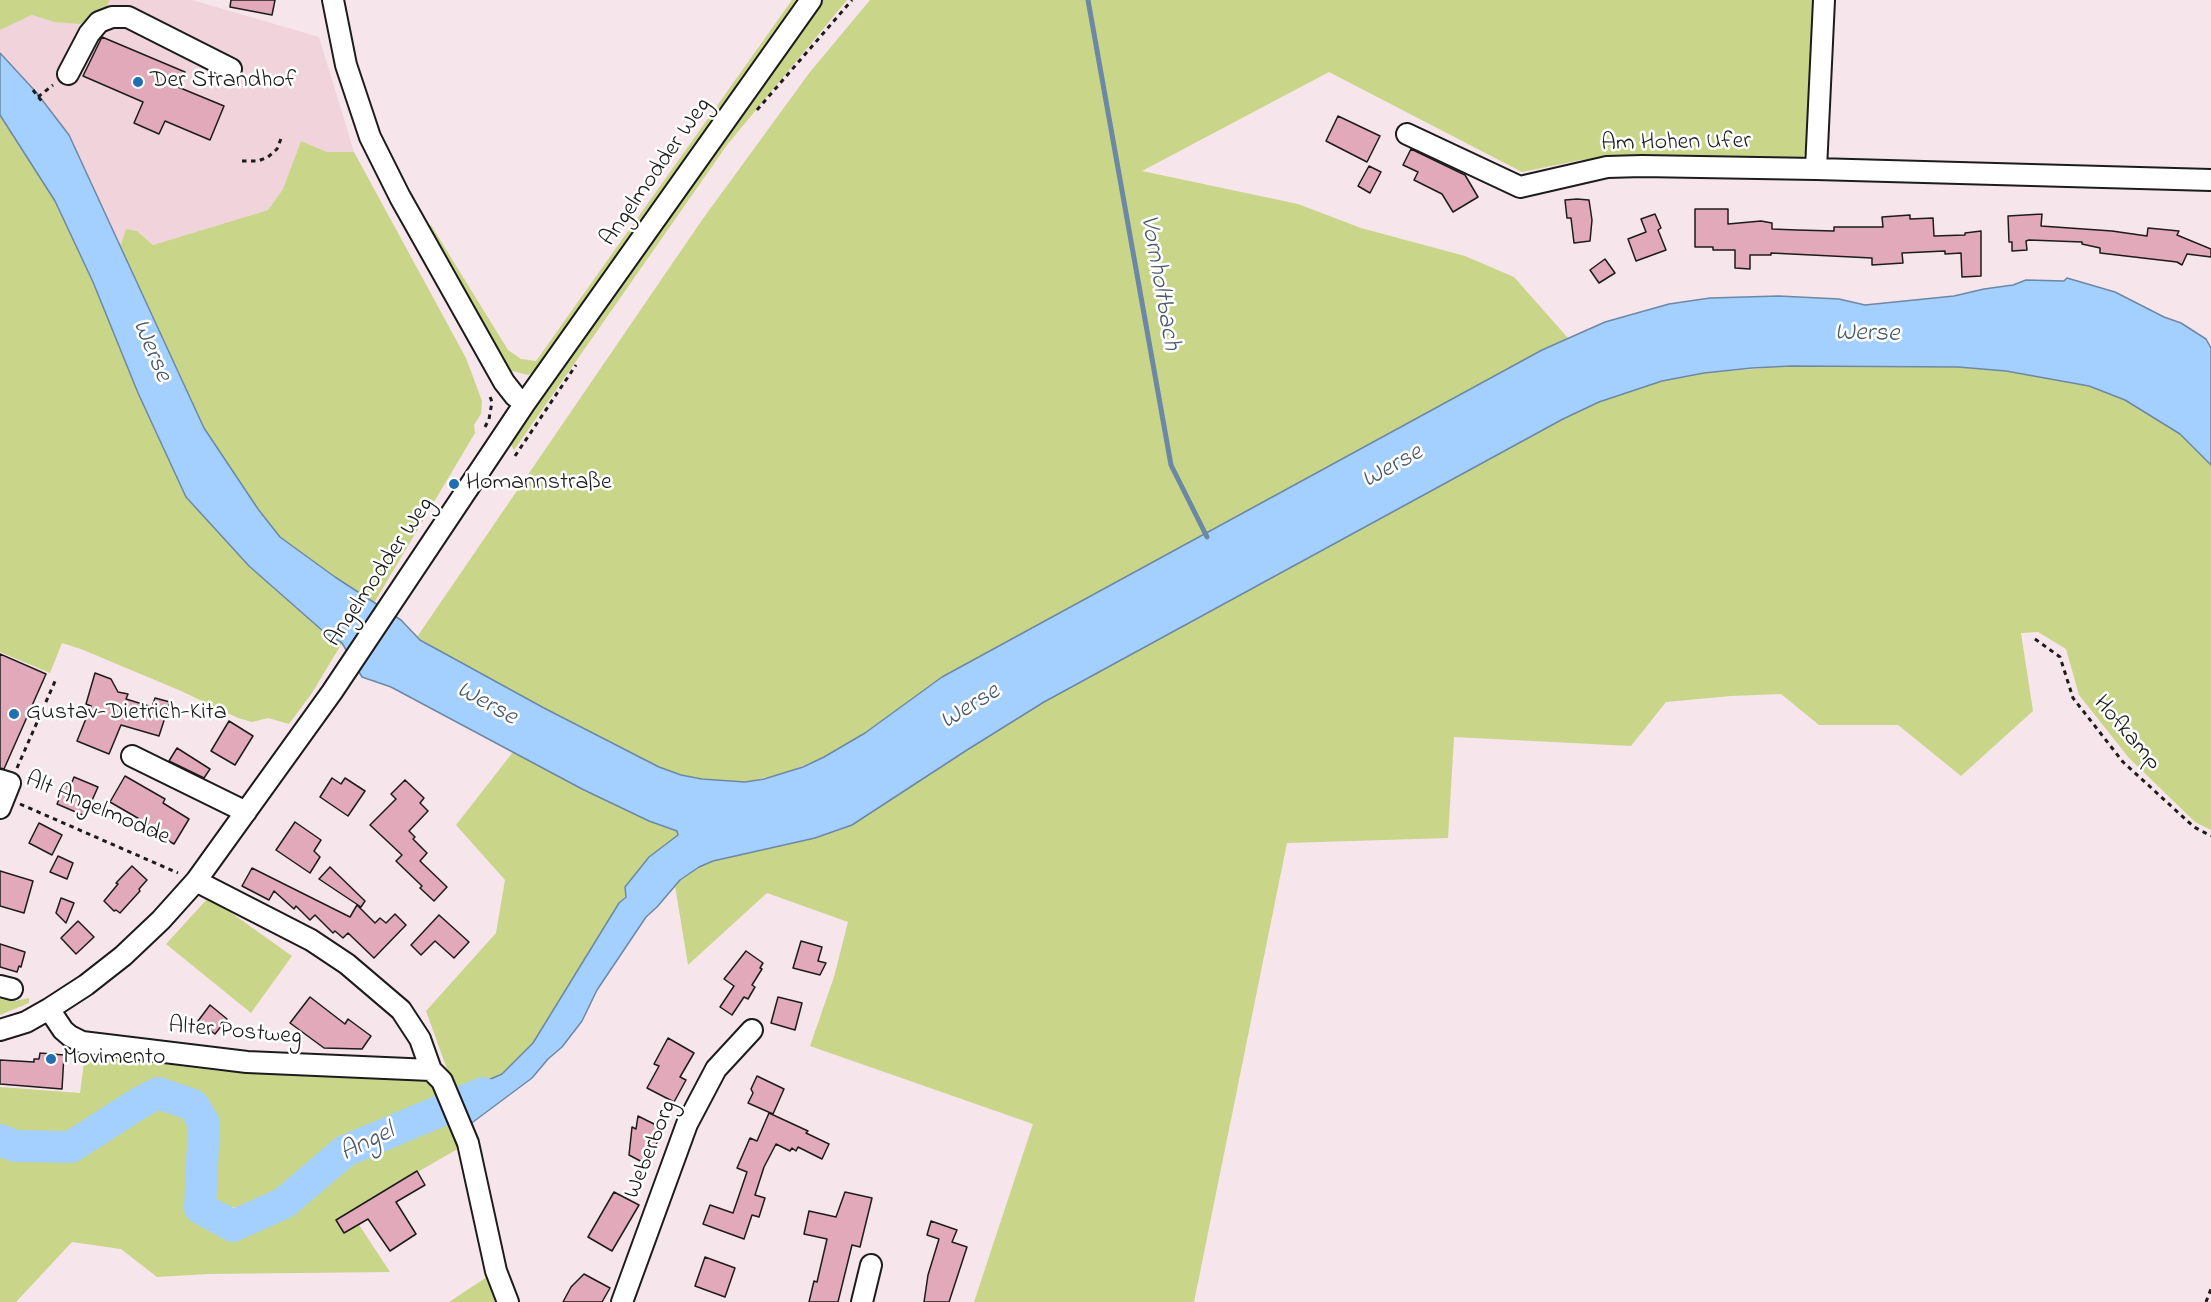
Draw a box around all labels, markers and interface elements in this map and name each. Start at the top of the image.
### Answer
place label: Der Strandhof [150,68,296,96]
marker: Der Strandhof [131,75,145,89]
street label: Angelmodder Weg [595,93,719,253]
street label: Am Hohen Ufer [1601,128,1751,160]
water label: Vornholtbach [1131,213,1185,353]
water label: Werse [123,315,177,387]
water label: Werse [1834,319,1900,351]
water label: Werse [1357,439,1429,497]
place label: Homannstraße [466,470,612,498]
marker: Homannstraße [447,477,461,491]
street label: Angelmodder Weg [320,493,442,653]
water label: Werse [450,676,522,734]
water label: Werse [935,678,1007,738]
street label: Hofkamp [2086,690,2166,778]
place label: Gustav-Dietrich-Kita [26,700,227,728]
marker: Gustav-Dietrich-Kita [7,707,21,721]
street label: Alt Angelmodde [21,767,173,853]
street label: Alter Postweg [167,1013,303,1053]
place label: Movimento [63,1045,165,1073]
marker: Movimento [44,1052,58,1066]
street label: Weberborg [619,1097,685,1203]
water label: Angel [336,1118,400,1170]

